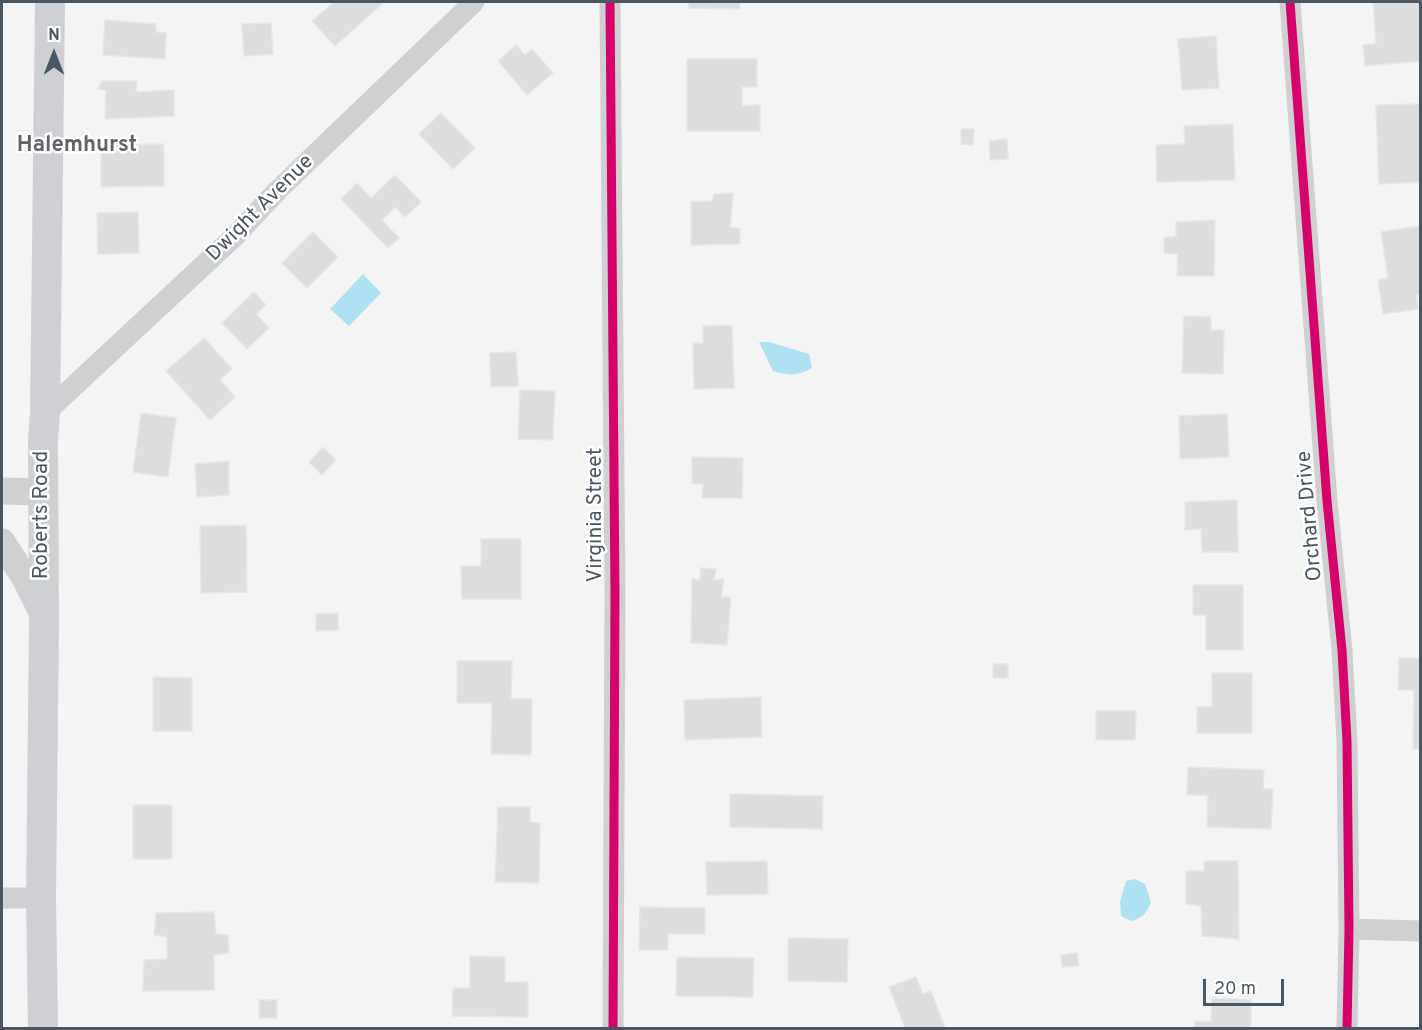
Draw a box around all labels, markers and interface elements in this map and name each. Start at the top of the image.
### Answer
north arrow [24,24,84,84]
text: N [48,26,60,46]
district label: Halemhurst [17,134,137,160]
street label: Dwight Avenue [202,150,320,268]
street label: Virginia Street [584,448,610,582]
street label: Orchard Drive [1293,450,1329,582]
street label: Roberts Road [30,451,56,579]
scale bar [1206,967,1287,1005]
text: 20 m [1214,978,1256,1001]

